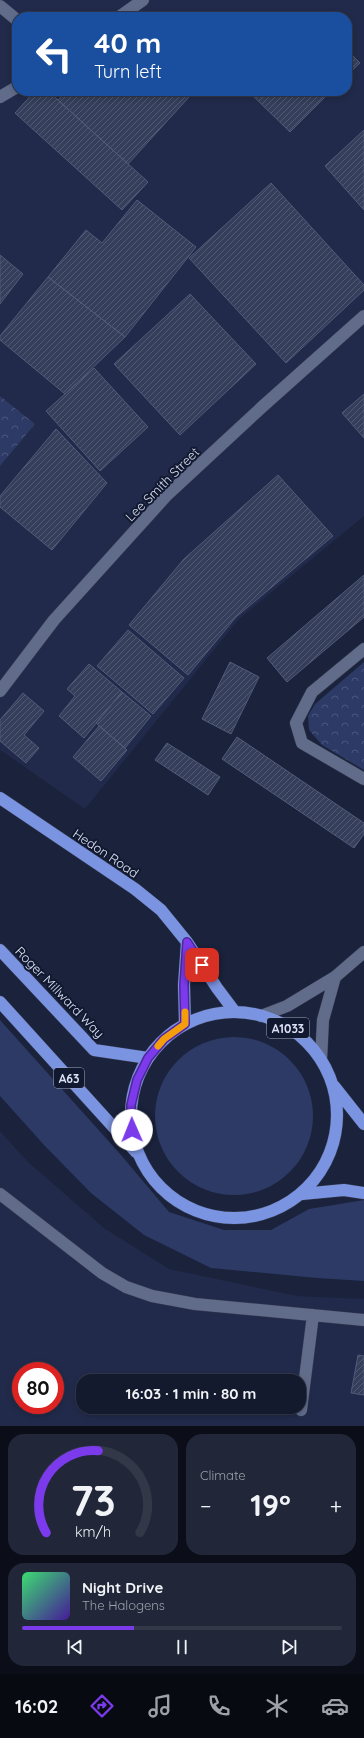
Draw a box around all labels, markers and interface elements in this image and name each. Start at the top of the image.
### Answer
text: 40 m [94,25,161,60]
icon: left [28,28,80,80]
text: Turn left [94,60,162,83]
street label: Lee Smith Street [122,444,202,524]
street label: Hedon Road [70,825,142,881]
street label: Roger Millward Way [12,943,108,1041]
pin [185,948,219,982]
icon: arrive [191,954,213,976]
road number: A1033 [267,1018,309,1038]
road number: A63 [54,1068,84,1088]
position arrow [111,1109,153,1151]
speed limit sign: 80 [12,1362,64,1414]
text: 16:03 · 1 min · 80 m [126,1384,256,1403]
text: Climate [200,1467,246,1483]
text: 73 [70,1473,116,1525]
text: 19° [250,1486,291,1524]
text: − [200,1492,211,1520]
text: + [330,1492,342,1520]
text: km/h [75,1522,111,1540]
text: Night Drive [82,1578,163,1597]
text: The Halogens [82,1597,165,1613]
icon: previous [64,1636,86,1658]
icon: pause [171,1636,193,1658]
icon: next [278,1636,300,1658]
icon: directions [88,1692,116,1720]
icon: music [146,1692,174,1720]
icon: phone [205,1692,233,1720]
icon: climate [263,1692,291,1720]
icon: car [321,1692,349,1720]
text: 16:02 [15,1695,58,1718]

